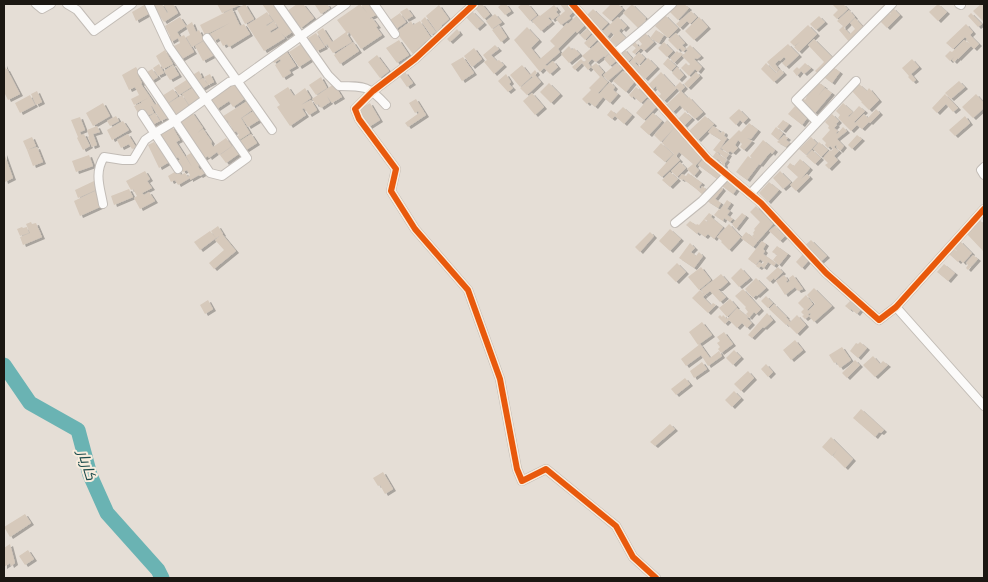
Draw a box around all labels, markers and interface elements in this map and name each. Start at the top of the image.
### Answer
water label: کاربار [73,446,101,483]

